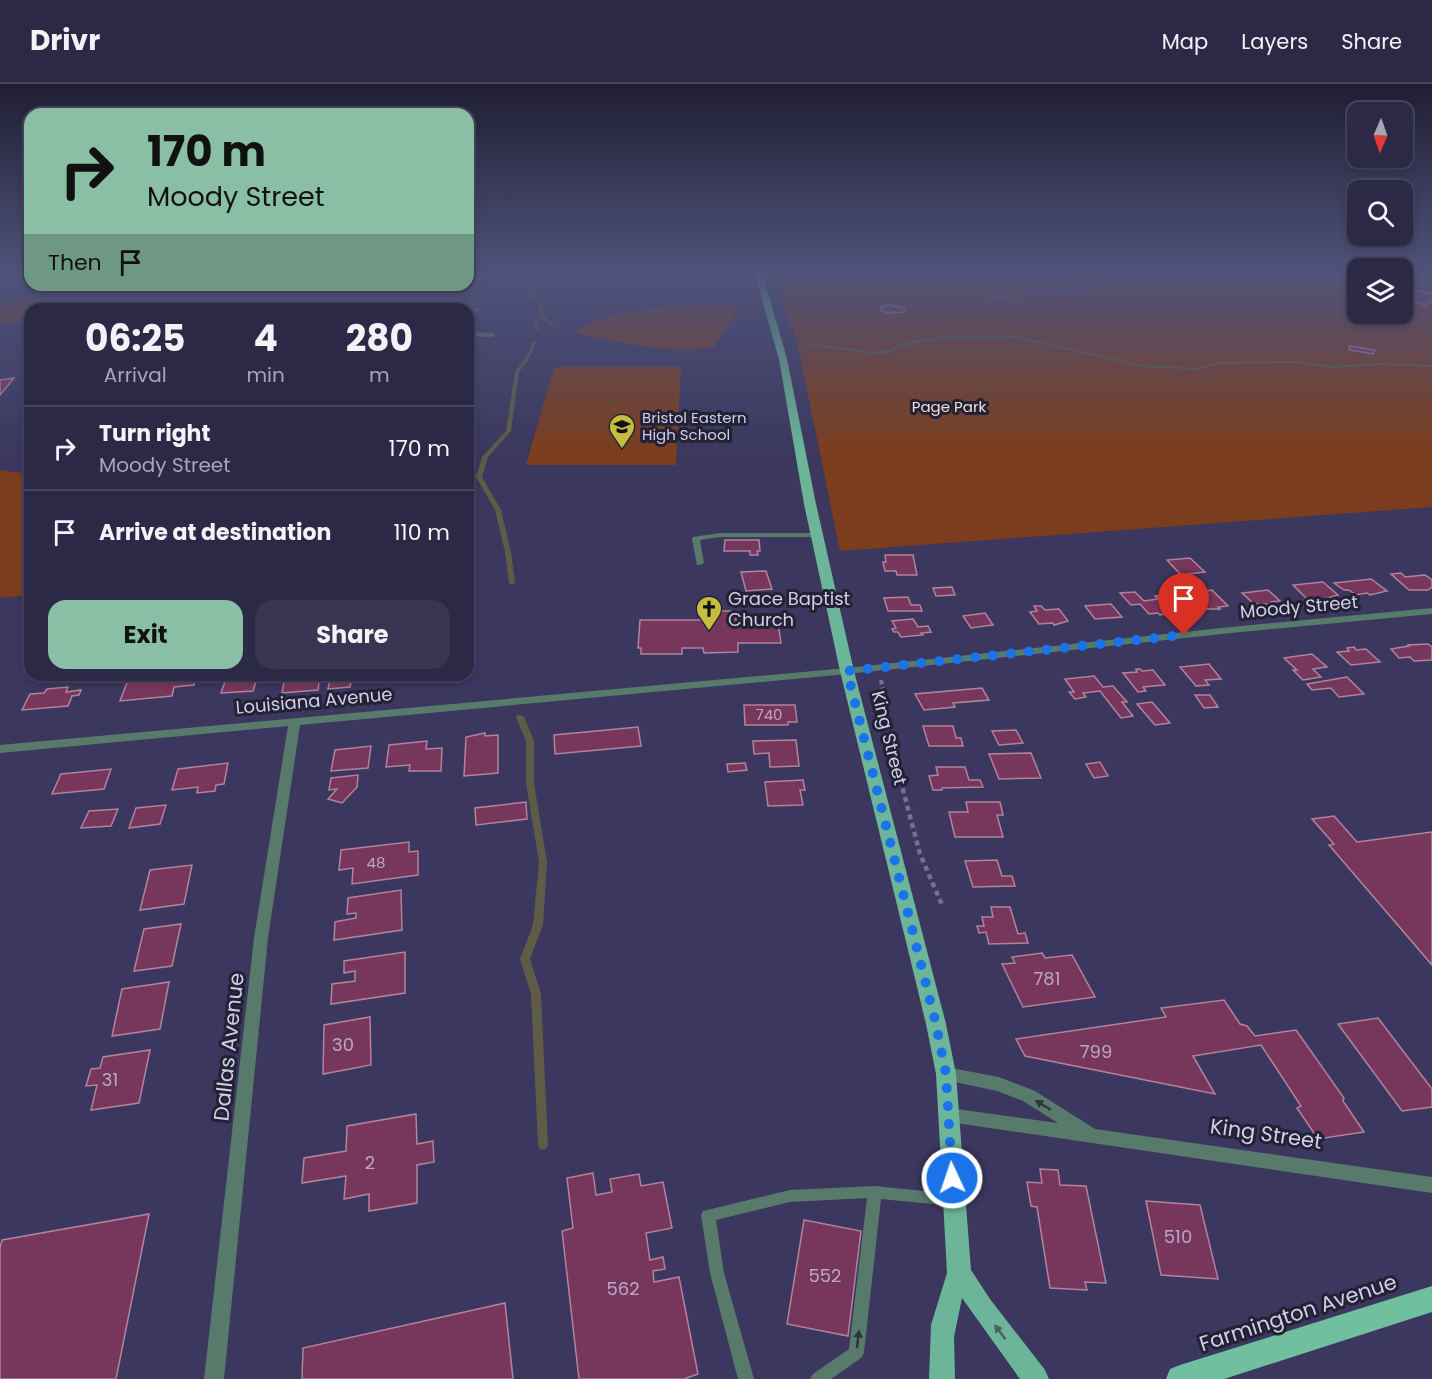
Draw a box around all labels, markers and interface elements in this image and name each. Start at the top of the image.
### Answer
text: Drivr [30,21,100,60]
text: Map [1162,27,1208,56]
text: Layers [1241,27,1308,56]
text: Share [1341,27,1402,56]
north arrow [1347,102,1413,168]
map controls [1347,102,1413,324]
text: 170 m [147,122,266,181]
icon: right [48,132,126,210]
text: Moody Street [147,178,325,215]
button: search [1347,180,1413,246]
icon: arrive [114,246,147,279]
text: Then [48,247,102,278]
button: layers [1347,258,1413,324]
text: 06:25 [85,313,186,364]
text: 4 [253,313,278,364]
text: 280 [346,313,413,364]
text: Arrival [104,361,167,389]
text: min [246,361,285,389]
text: m [369,361,390,389]
park label: Page Park [912,396,986,417]
place label: Bristol Eastern High School [642,407,747,445]
school or university icon: Bristol Eastern High School [607,412,637,450]
text: Turn right [99,418,210,449]
icon: right [48,432,81,465]
text: 170 m [389,433,450,464]
text: Moody Street [99,451,231,479]
icon: arrive [48,516,81,549]
text: Arrive at destination [99,517,331,548]
text: 110 m [394,517,450,548]
pin [1158,573,1209,635]
icon: arrive [1167,582,1200,615]
place label: Grace Baptist Church [728,586,850,632]
street label: Moody Street [1239,589,1359,624]
church icon: Grace Baptist Church [694,594,724,632]
button: Exit [48,600,243,669]
button: Share [255,600,450,669]
street label: Louisiana Avenue [235,681,393,720]
street label: King Street [866,688,913,788]
house number: 740 [755,704,783,725]
house number: 48 [367,852,385,873]
house number: 781 [1034,966,1060,991]
street label: Dallas Avenue [206,971,251,1123]
house number: 30 [332,1032,354,1057]
house number: 799 [1080,1039,1112,1064]
house number: 31 [102,1067,118,1092]
one-way arrow [1035,1099,1051,1110]
street label: King Street [1208,1111,1324,1156]
position arrow [920,1146,984,1210]
house number: 2 [365,1150,375,1175]
house number: 510 [1164,1224,1192,1249]
house number: 552 [809,1263,841,1288]
street label: Farmington Avenue [1195,1267,1400,1358]
house number: 562 [606,1276,640,1301]
one-way arrow [994,1325,1006,1341]
one-way arrow [853,1329,863,1348]

